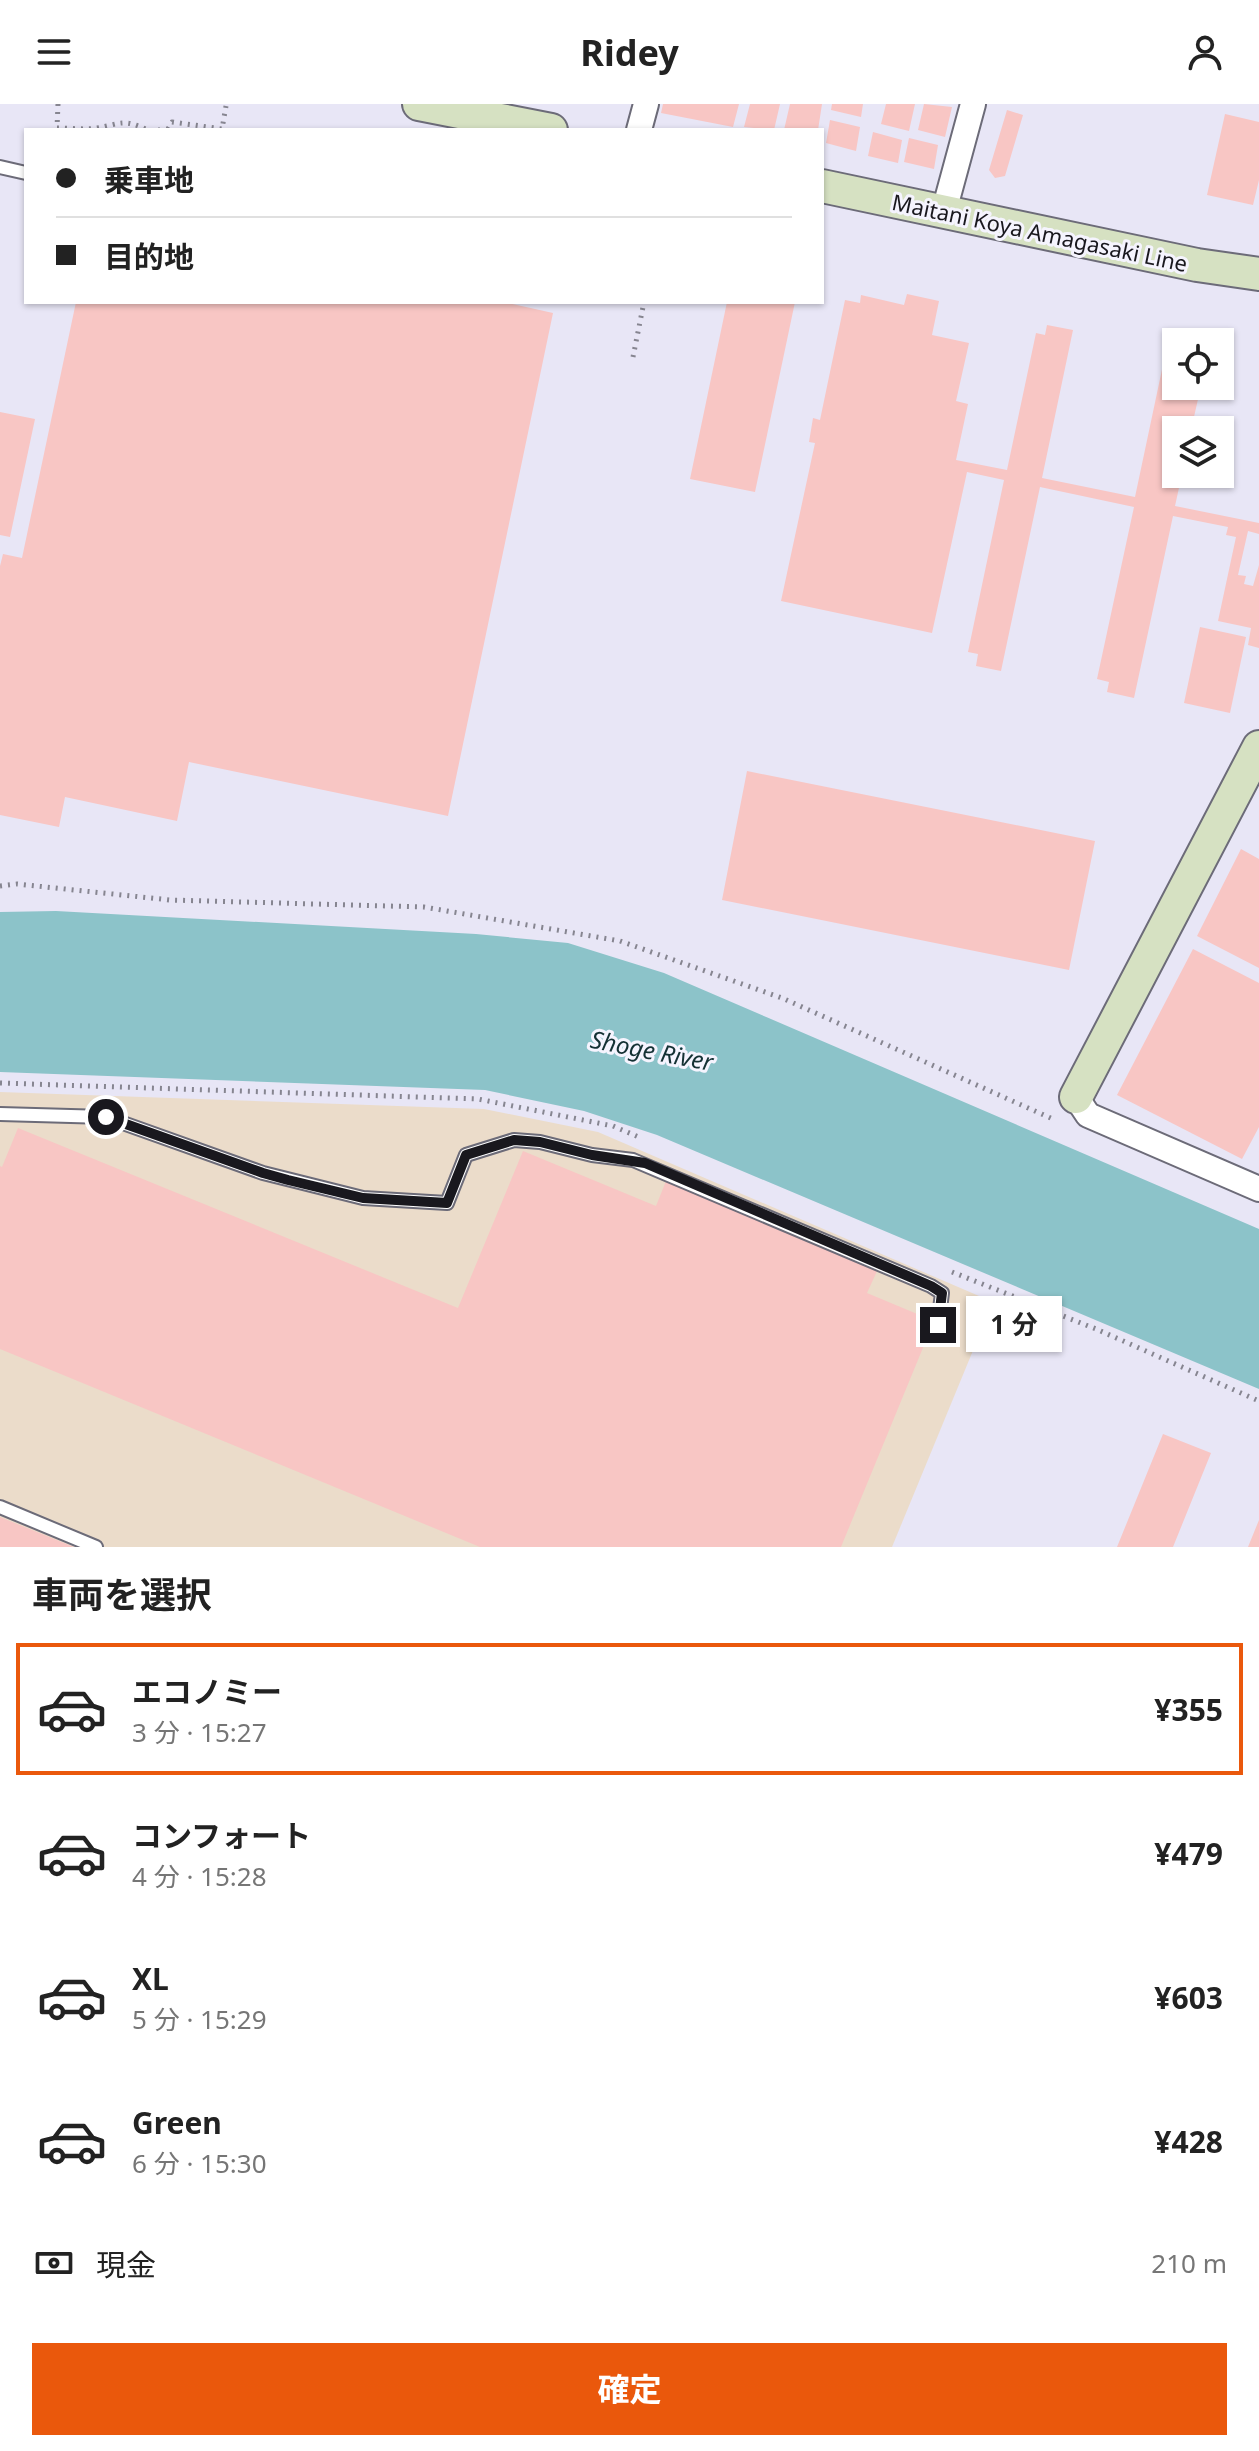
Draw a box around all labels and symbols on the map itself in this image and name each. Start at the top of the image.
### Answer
street label: Maitani Koya Amagasaki Line [890,186,1190,278]
water label: Shoge River [588,1022,718,1078]
route start [88,1099,124,1135]
callout: 1 分 [966,1297,1062,1353]
route end [920,1307,956,1343]

